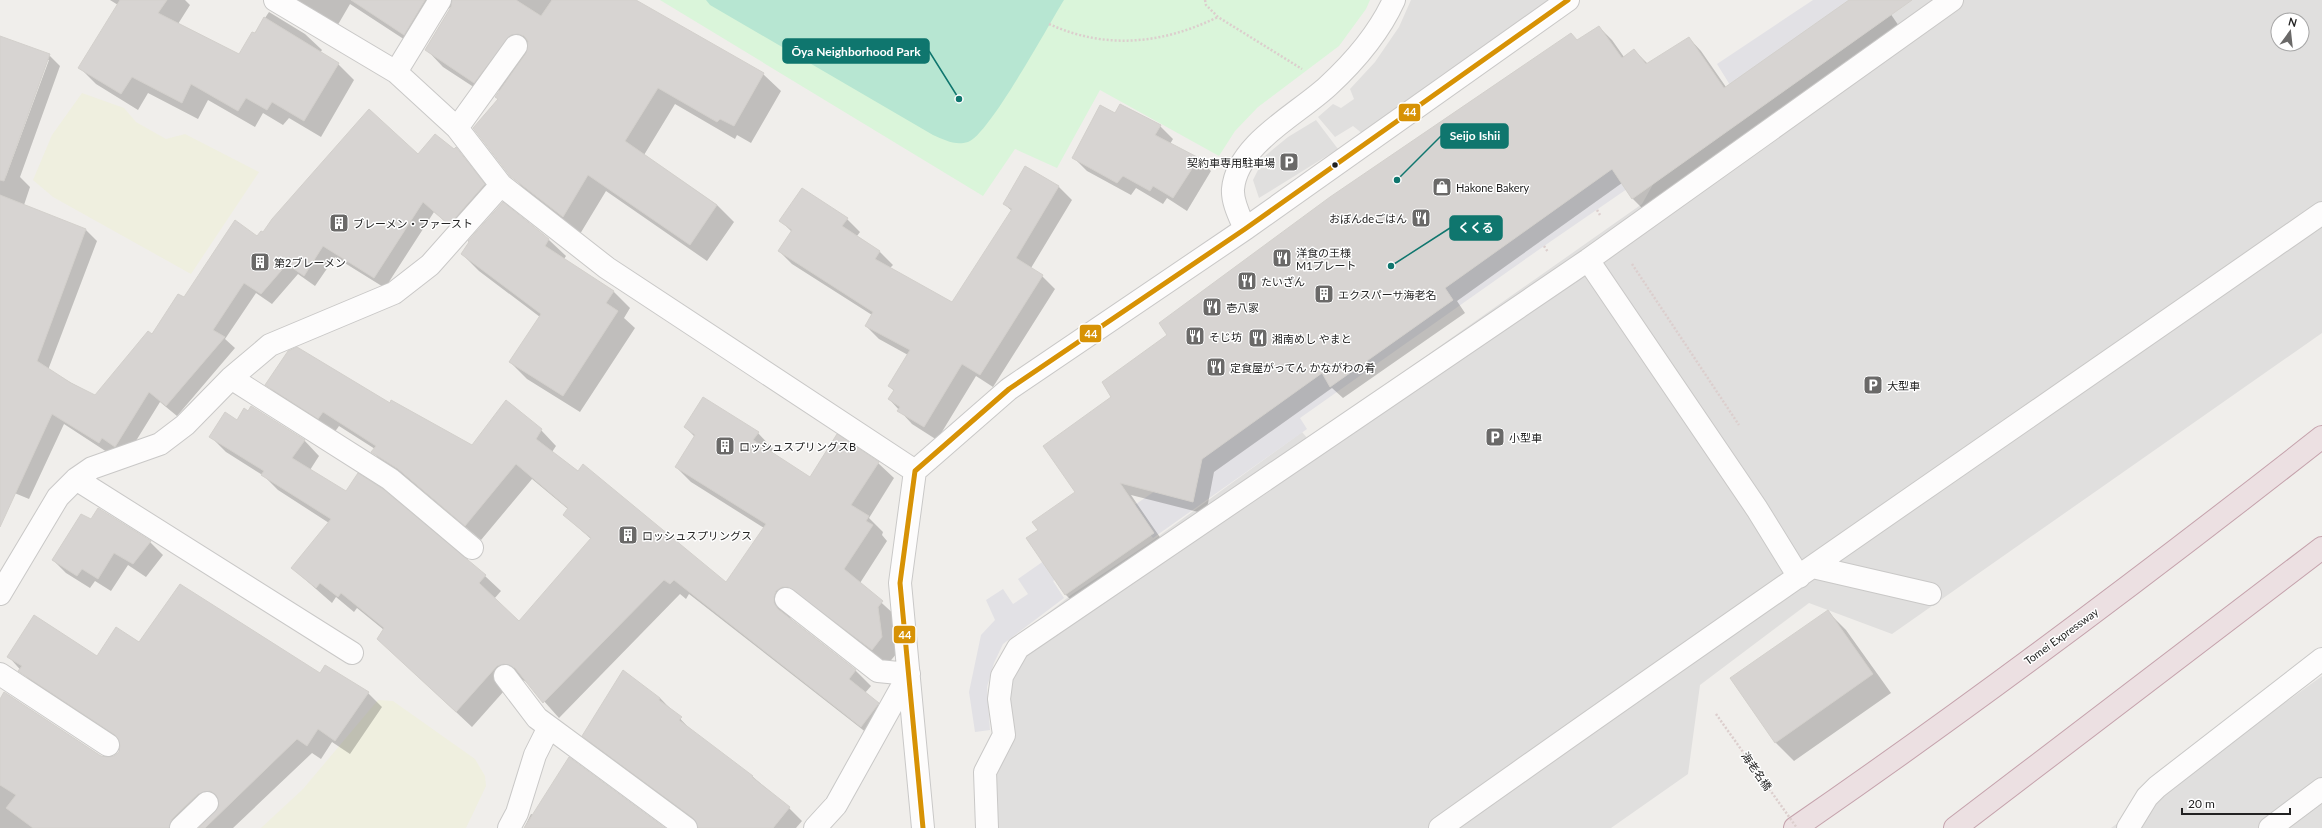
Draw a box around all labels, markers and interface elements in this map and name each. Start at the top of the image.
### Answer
north arrow [2270,12,2310,52]
text: N [2287,14,2298,29]
callout: Ōya Neighborhood Park [783,39,929,63]
text: Ōya Neighborhood Park [791,44,921,59]
line badge: 44 [1398,103,1421,122]
text: 44 [1404,105,1417,118]
callout: Seijo Ishii [1441,124,1508,148]
text: Seijo Ishii [1450,128,1500,143]
parking icon: 契約車専用駐車場 [1278,151,1300,173]
place label: 契約車専用駐車場 [1187,156,1275,169]
unlabelled marker [1330,160,1340,170]
shop icon: Hakone Bakery [1431,176,1453,198]
place label: Hakone Bakery [1456,181,1530,194]
restaurant icon: おぼんdeごはん [1410,207,1432,229]
building icon: ブレーメン・ファースト [328,212,350,234]
place label: おぼんdeごはん [1329,212,1407,225]
callout: くくる [1450,216,1502,240]
place label: ブレーメン・ファースト [353,217,473,230]
text: くくる [1458,220,1494,235]
place label: 洋食の王様 M1プレート [1296,246,1357,272]
restaurant icon: 洋食の王様 M1プレート [1271,247,1293,269]
building icon: 第2ブレーメン [249,251,271,273]
place label: 第2ブレーメン [274,256,346,269]
restaurant icon: たいざん [1236,270,1258,292]
place label: たいざん [1261,275,1305,288]
building icon: エクスパーサ海老名 [1313,283,1335,305]
place label: エクスパーサ海老名 [1338,288,1436,301]
restaurant icon: 壱八家 [1201,296,1223,318]
place label: 壱八家 [1226,301,1259,314]
line badge: 44 [1079,324,1102,343]
restaurant icon: そじ坊 [1184,325,1206,347]
text: 44 [1085,327,1098,340]
restaurant icon: 湘南めし やまと [1247,327,1269,349]
place label: そじ坊 [1209,330,1242,343]
place label: 湘南めし やまと [1272,332,1352,345]
restaurant icon: 定食屋がってん かながわの肴 [1205,356,1227,378]
place label: 定食屋がってん かながわの肴 [1230,361,1375,374]
parking icon: 大型車 [1862,374,1884,396]
place label: 大型車 [1887,379,1920,392]
parking icon: 小型車 [1484,426,1506,448]
place label: 小型車 [1509,431,1542,444]
building icon: ロッシュスプリングスB [714,435,736,457]
place label: ロッシュスプリングスB [739,440,856,453]
building icon: ロッシュスプリングス [617,524,639,546]
place label: ロッシュスプリングス [642,529,752,542]
street label: Tomei Expressway [2021,605,2101,667]
line badge: 44 [893,625,916,644]
text: 44 [899,628,912,641]
street label: 海老名橋 [1739,749,1775,793]
scale bar [2182,790,2290,816]
text: 20 m [2188,796,2215,811]

